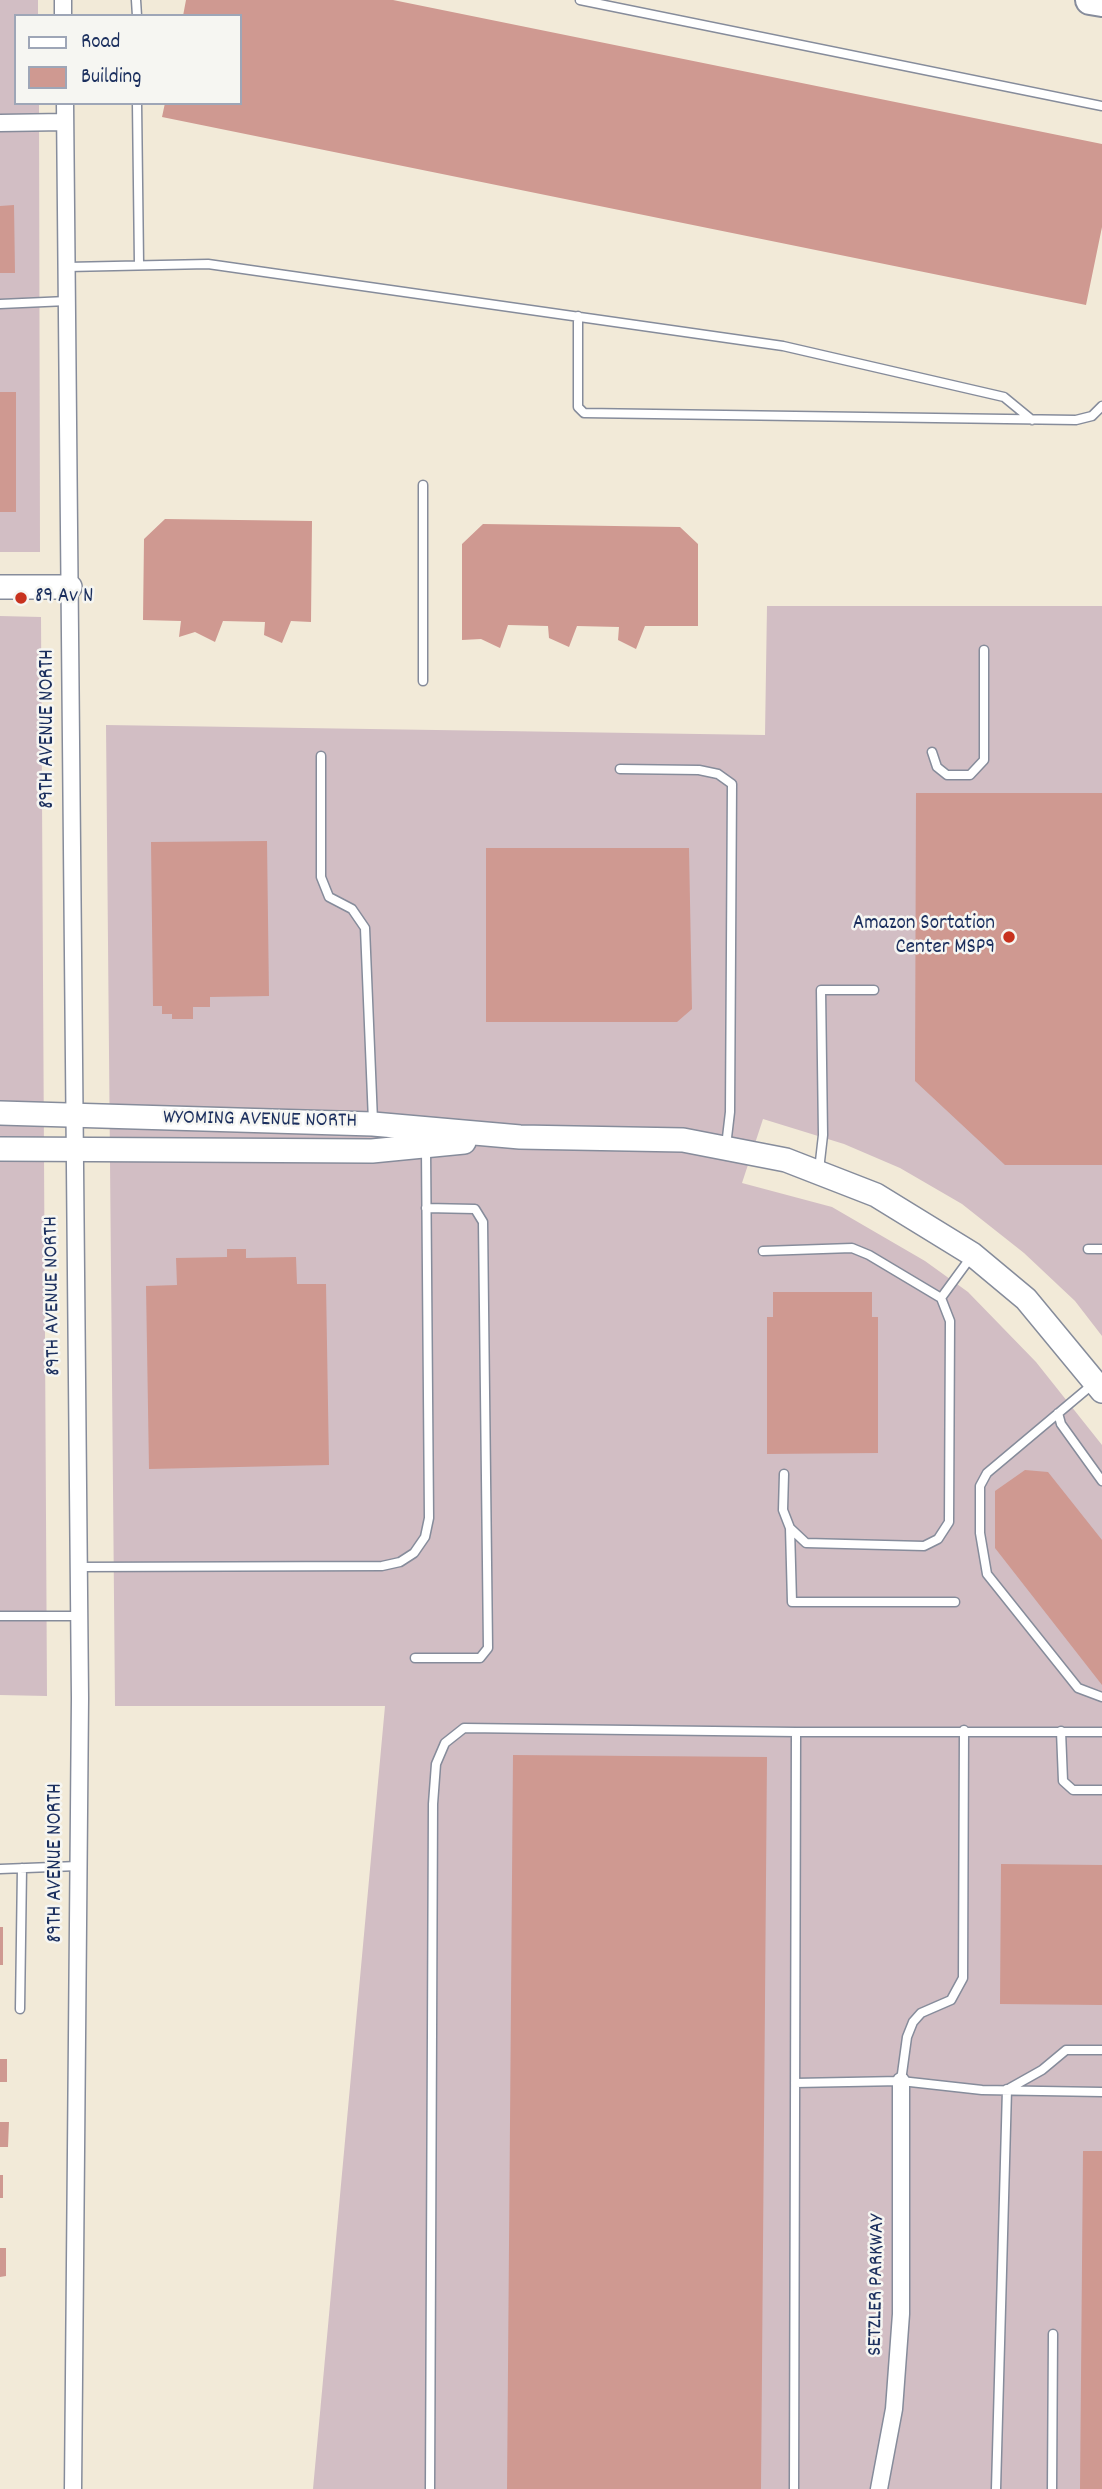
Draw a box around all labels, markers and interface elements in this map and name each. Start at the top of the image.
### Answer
legend [14,14,242,105]
text: Road [81,28,120,58]
text: Building [81,63,141,93]
place label: 89 Av N [35,585,93,611]
marker: 89 Av N [13,590,29,606]
street label: 89TH AVENUE NORTH [36,649,62,809]
place label: Amazon Sortation Center MSP9 [853,912,995,962]
marker: Amazon Sortation Center MSP9 [1001,929,1017,945]
street label: WYOMING AVENUE NORTH [163,1107,357,1135]
street label: 89TH AVENUE NORTH [40,1216,68,1376]
street label: 89TH AVENUE NORTH [44,1783,70,1943]
street label: SETZLER PARKWAY [864,2214,892,2356]

